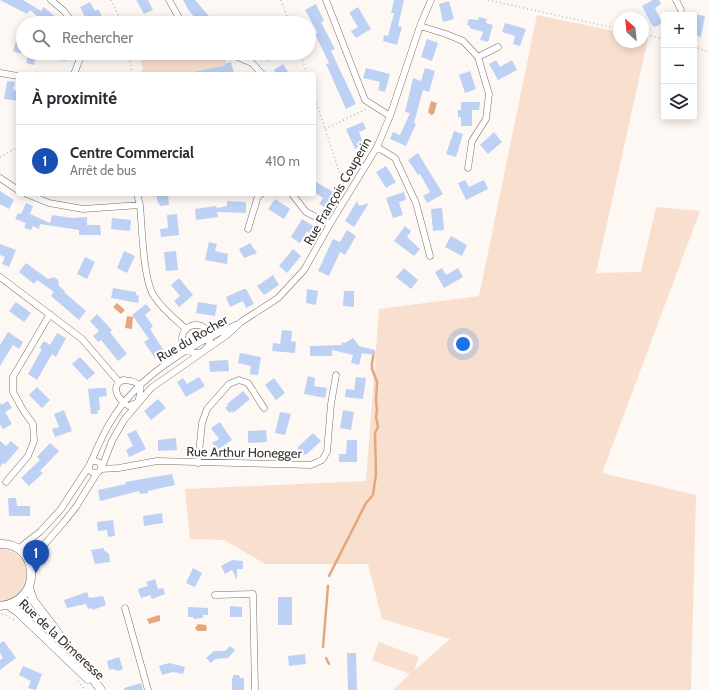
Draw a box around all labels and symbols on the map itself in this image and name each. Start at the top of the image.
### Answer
north arrow [613,12,649,48]
street label: Rue François Couperin [300,134,374,248]
street label: Rue du Rocher [154,311,231,365]
your location [453,334,473,354]
street label: Rue Arthur Honegger [186,443,303,461]
pin: 1 [23,540,49,573]
street label: Rue de la Dimeresse [16,595,108,683]

